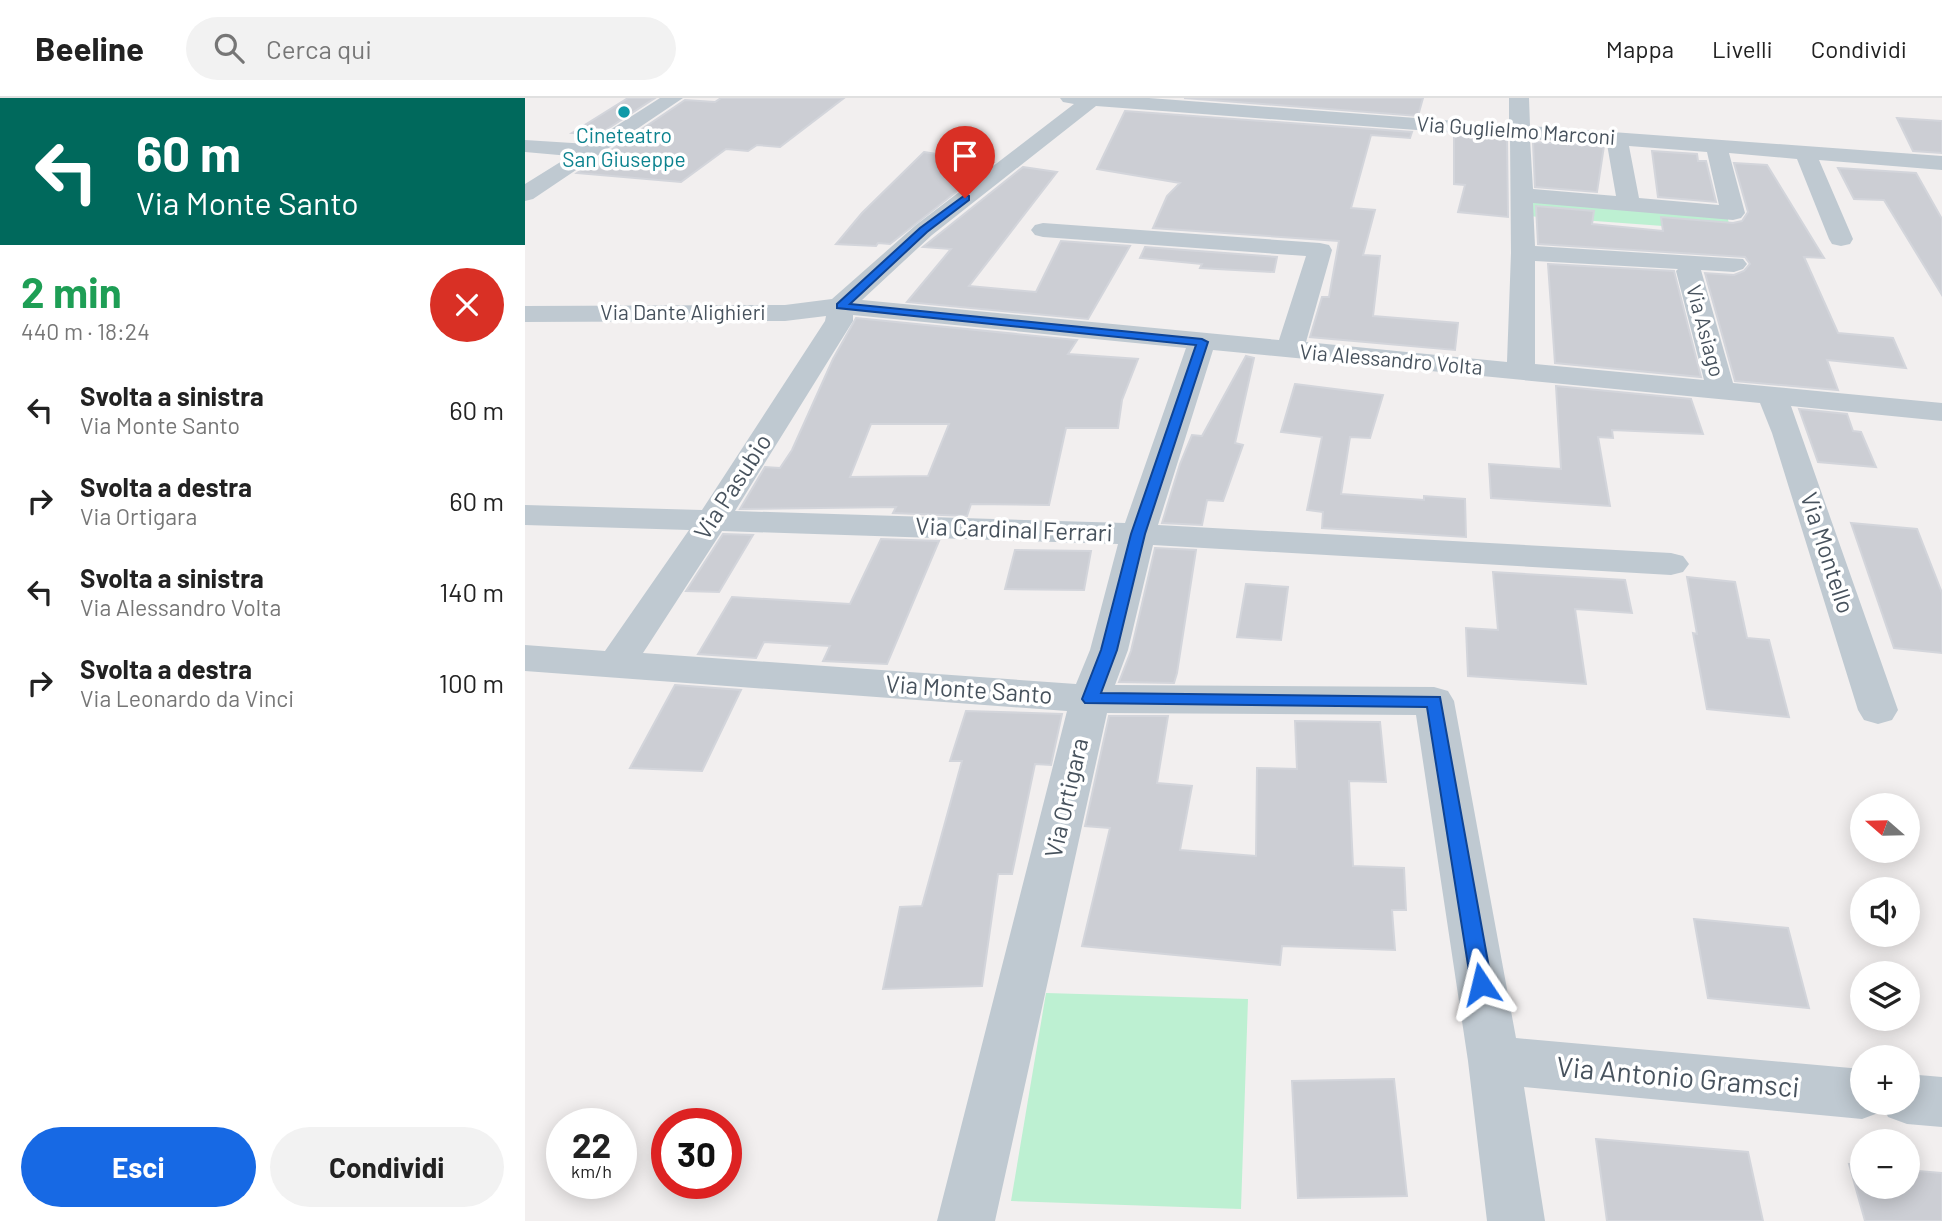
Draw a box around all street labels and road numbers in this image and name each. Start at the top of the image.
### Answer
street label: Via Guglielmo Marconi [1416,110,1616,149]
street label: Via Asiago [1682,282,1731,379]
street label: Via Dante Alighieri [600,299,766,324]
street label: Via Alessandro Volta [1299,338,1484,379]
street label: Via Pasubio [687,428,777,545]
street label: Via Montello [1795,488,1862,617]
street label: Via Cardinal Ferrari [915,511,1113,546]
street label: Via Monte Santo [885,668,1053,709]
street label: Via Ortigara [1038,735,1093,860]
street label: Via Antonio Gramsci [1555,1048,1801,1104]

